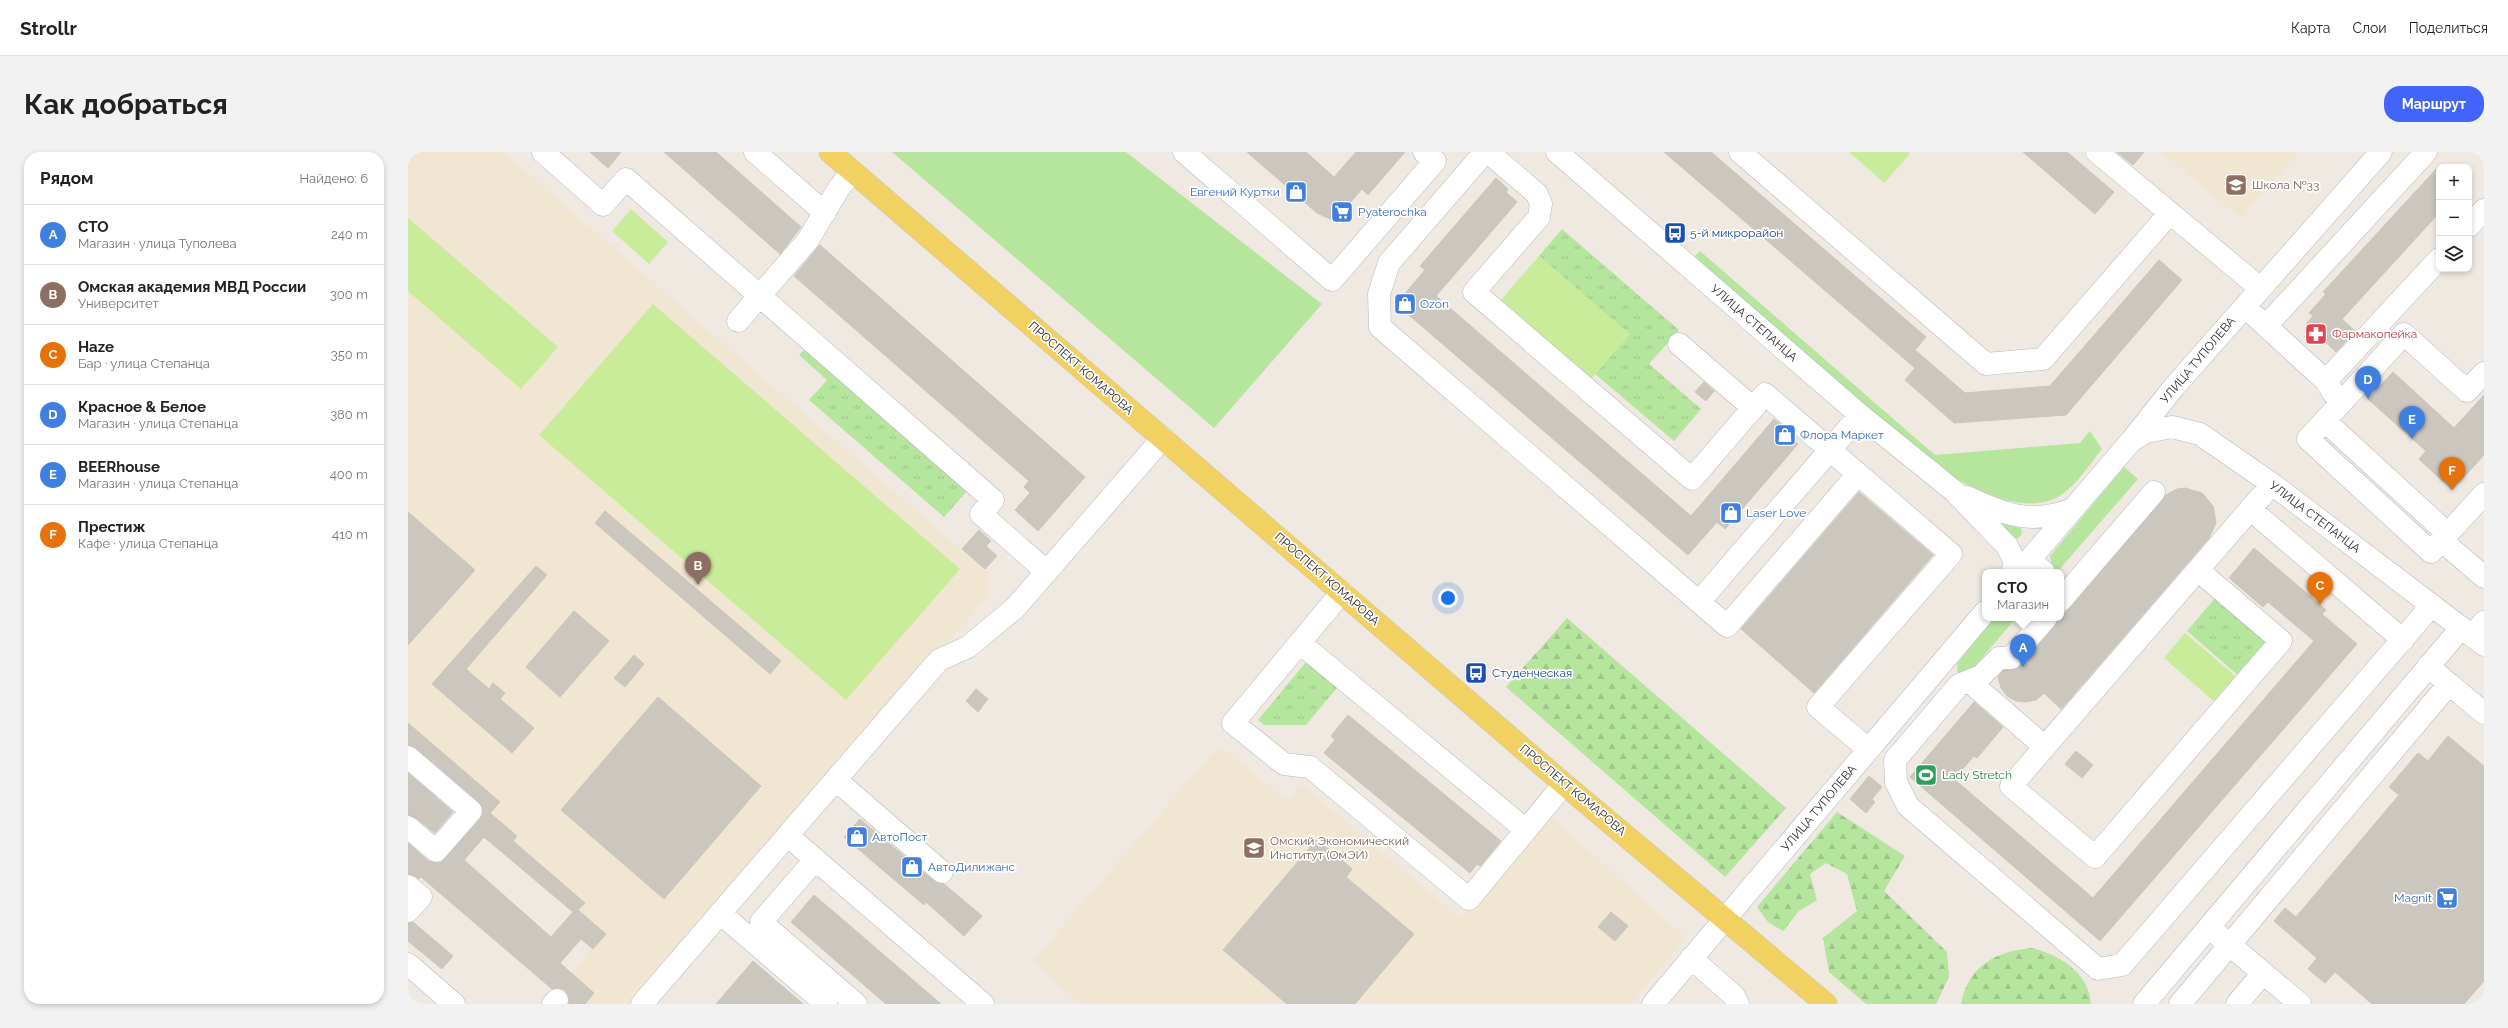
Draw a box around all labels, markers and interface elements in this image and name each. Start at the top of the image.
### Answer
text: Strollr [20,17,77,39]
text: Карта [2291,20,2330,36]
text: Слои [2352,20,2387,36]
text: Поделиться [2409,20,2488,36]
button: Маршрут [2384,86,2484,122]
text: Как добраться [24,88,228,121]
map controls [2436,164,2472,272]
button: + [2436,164,2472,200]
text: Рядом [40,168,93,188]
text: Найдено: 6 [300,171,368,186]
school or university icon: Школа №33 [2223,172,2249,198]
place label: Школа №33 [2252,178,2319,192]
shop icon: Евгений Куртки [1283,179,1309,205]
place label: Евгений Куртки [1190,185,1280,199]
supermarket icon: Pyaterochka [1329,199,1355,225]
button: − [2436,200,2472,236]
place label: Pyaterochka [1358,205,1427,219]
text: СТО [78,218,109,236]
bus stop icon: 5-й микрорайон [1662,220,1688,246]
place label: 5-й микрорайон [1690,226,1783,240]
text: A [49,227,57,242]
text: 240 m [331,227,368,242]
text: Магазин · улица Туполева [78,236,237,251]
button: layers [2436,236,2472,272]
text: Омская академия МВД России [78,278,306,296]
street label: УЛИЦА СТЕПАНЦА [1708,282,1800,364]
text: B [49,287,57,302]
text: 300 m [330,287,368,302]
shop icon: Ozon [1392,291,1418,317]
text: Университет [78,296,159,311]
place label: Ozon [1420,297,1449,311]
street label: УЛИЦА ТУПОЛЕВА [2158,314,2238,406]
street label: ПРОСПЕКТ КОМАРОВА [1026,319,1136,417]
pharmacy icon: Фармакопейка [2303,321,2329,347]
place label: Фармакопейка [2332,327,2417,341]
text: Haze [78,338,114,356]
text: C [49,347,57,362]
text: 350 m [331,347,368,362]
text: Бар · улица Степанца [78,356,210,371]
pin: D [2355,366,2381,399]
text: Красное & Белое [78,398,206,416]
pin: E [2399,406,2425,439]
text: D [48,407,58,422]
text: 380 m [330,407,368,422]
text: Магазин · улица Степанца [78,416,238,431]
shop icon: Флора Маркет [1772,422,1798,448]
place label: Флора Маркет [1800,428,1884,442]
pin: F [2439,457,2465,490]
text: BEERhouse [78,458,160,476]
text: E [49,467,57,482]
text: 400 m [330,467,368,482]
text: Магазин · улица Степанца [78,476,238,491]
street label: УЛИЦА СТЕПАНЦА [2267,478,2363,556]
shop icon: Laser Love [1718,500,1744,526]
place label: Laser Love [1746,506,1806,520]
text: Престиж [78,518,145,536]
text: F [49,527,57,542]
text: 410 m [332,527,368,542]
street label: ПРОСПЕКТ КОМАРОВА [1272,530,1382,628]
text: Кафе · улица Степанца [78,536,218,551]
pin: B [685,552,711,585]
popup [1982,569,2064,621]
pin: C [2307,572,2333,605]
text: СТО [1997,579,2028,597]
your location [1438,588,1458,608]
text: Магазин [1997,597,2049,612]
pin: A [2010,634,2036,667]
bus stop icon: Студенческая [1463,660,1489,686]
place label: Студенческая [1492,666,1572,680]
street label: ПРОСПЕКТ КОМАРОВА [1517,742,1629,838]
street label: УЛИЦА ТУПОЛЕВА [1779,762,1859,854]
sports icon: Lady Stretch [1913,762,1939,788]
place label: Lady Stretch [1942,768,2012,782]
shop icon: АвтоПост [844,824,870,850]
place label: АвтоПост [872,830,928,844]
place label: Омский Экономический Институт (ОмЭИ) [1270,834,1409,862]
school or university icon: Омский Экономический Институт (ОмЭИ) [1241,835,1267,861]
shop icon: АвтоДилижанс [899,854,925,880]
place label: АвтоДилижанс [928,860,1015,874]
supermarket icon: Magnit [2434,885,2460,911]
place label: Magnit [2394,891,2432,905]

